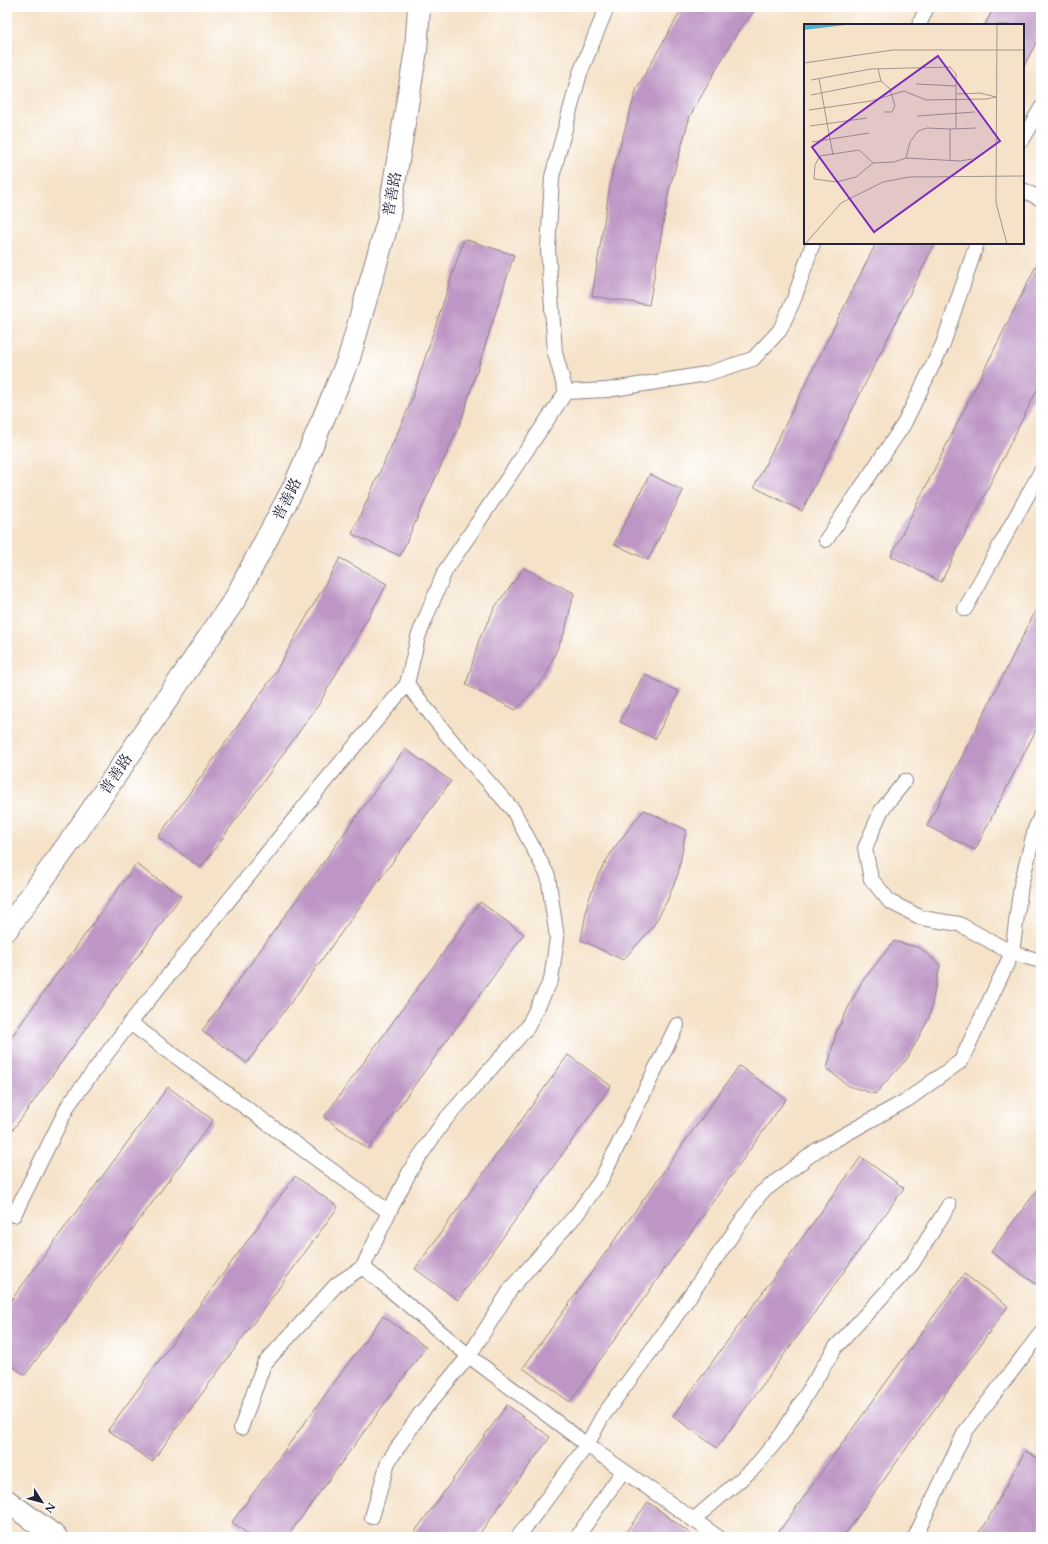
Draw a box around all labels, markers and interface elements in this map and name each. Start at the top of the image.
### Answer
inset map [804,24,1024,244]
street label: 普善路 [378,170,406,218]
street label: 普善路 [268,474,306,524]
street label: 普善路 [95,750,137,798]
north arrow [22,1482,62,1522]
text: N [41,1499,59,1516]

